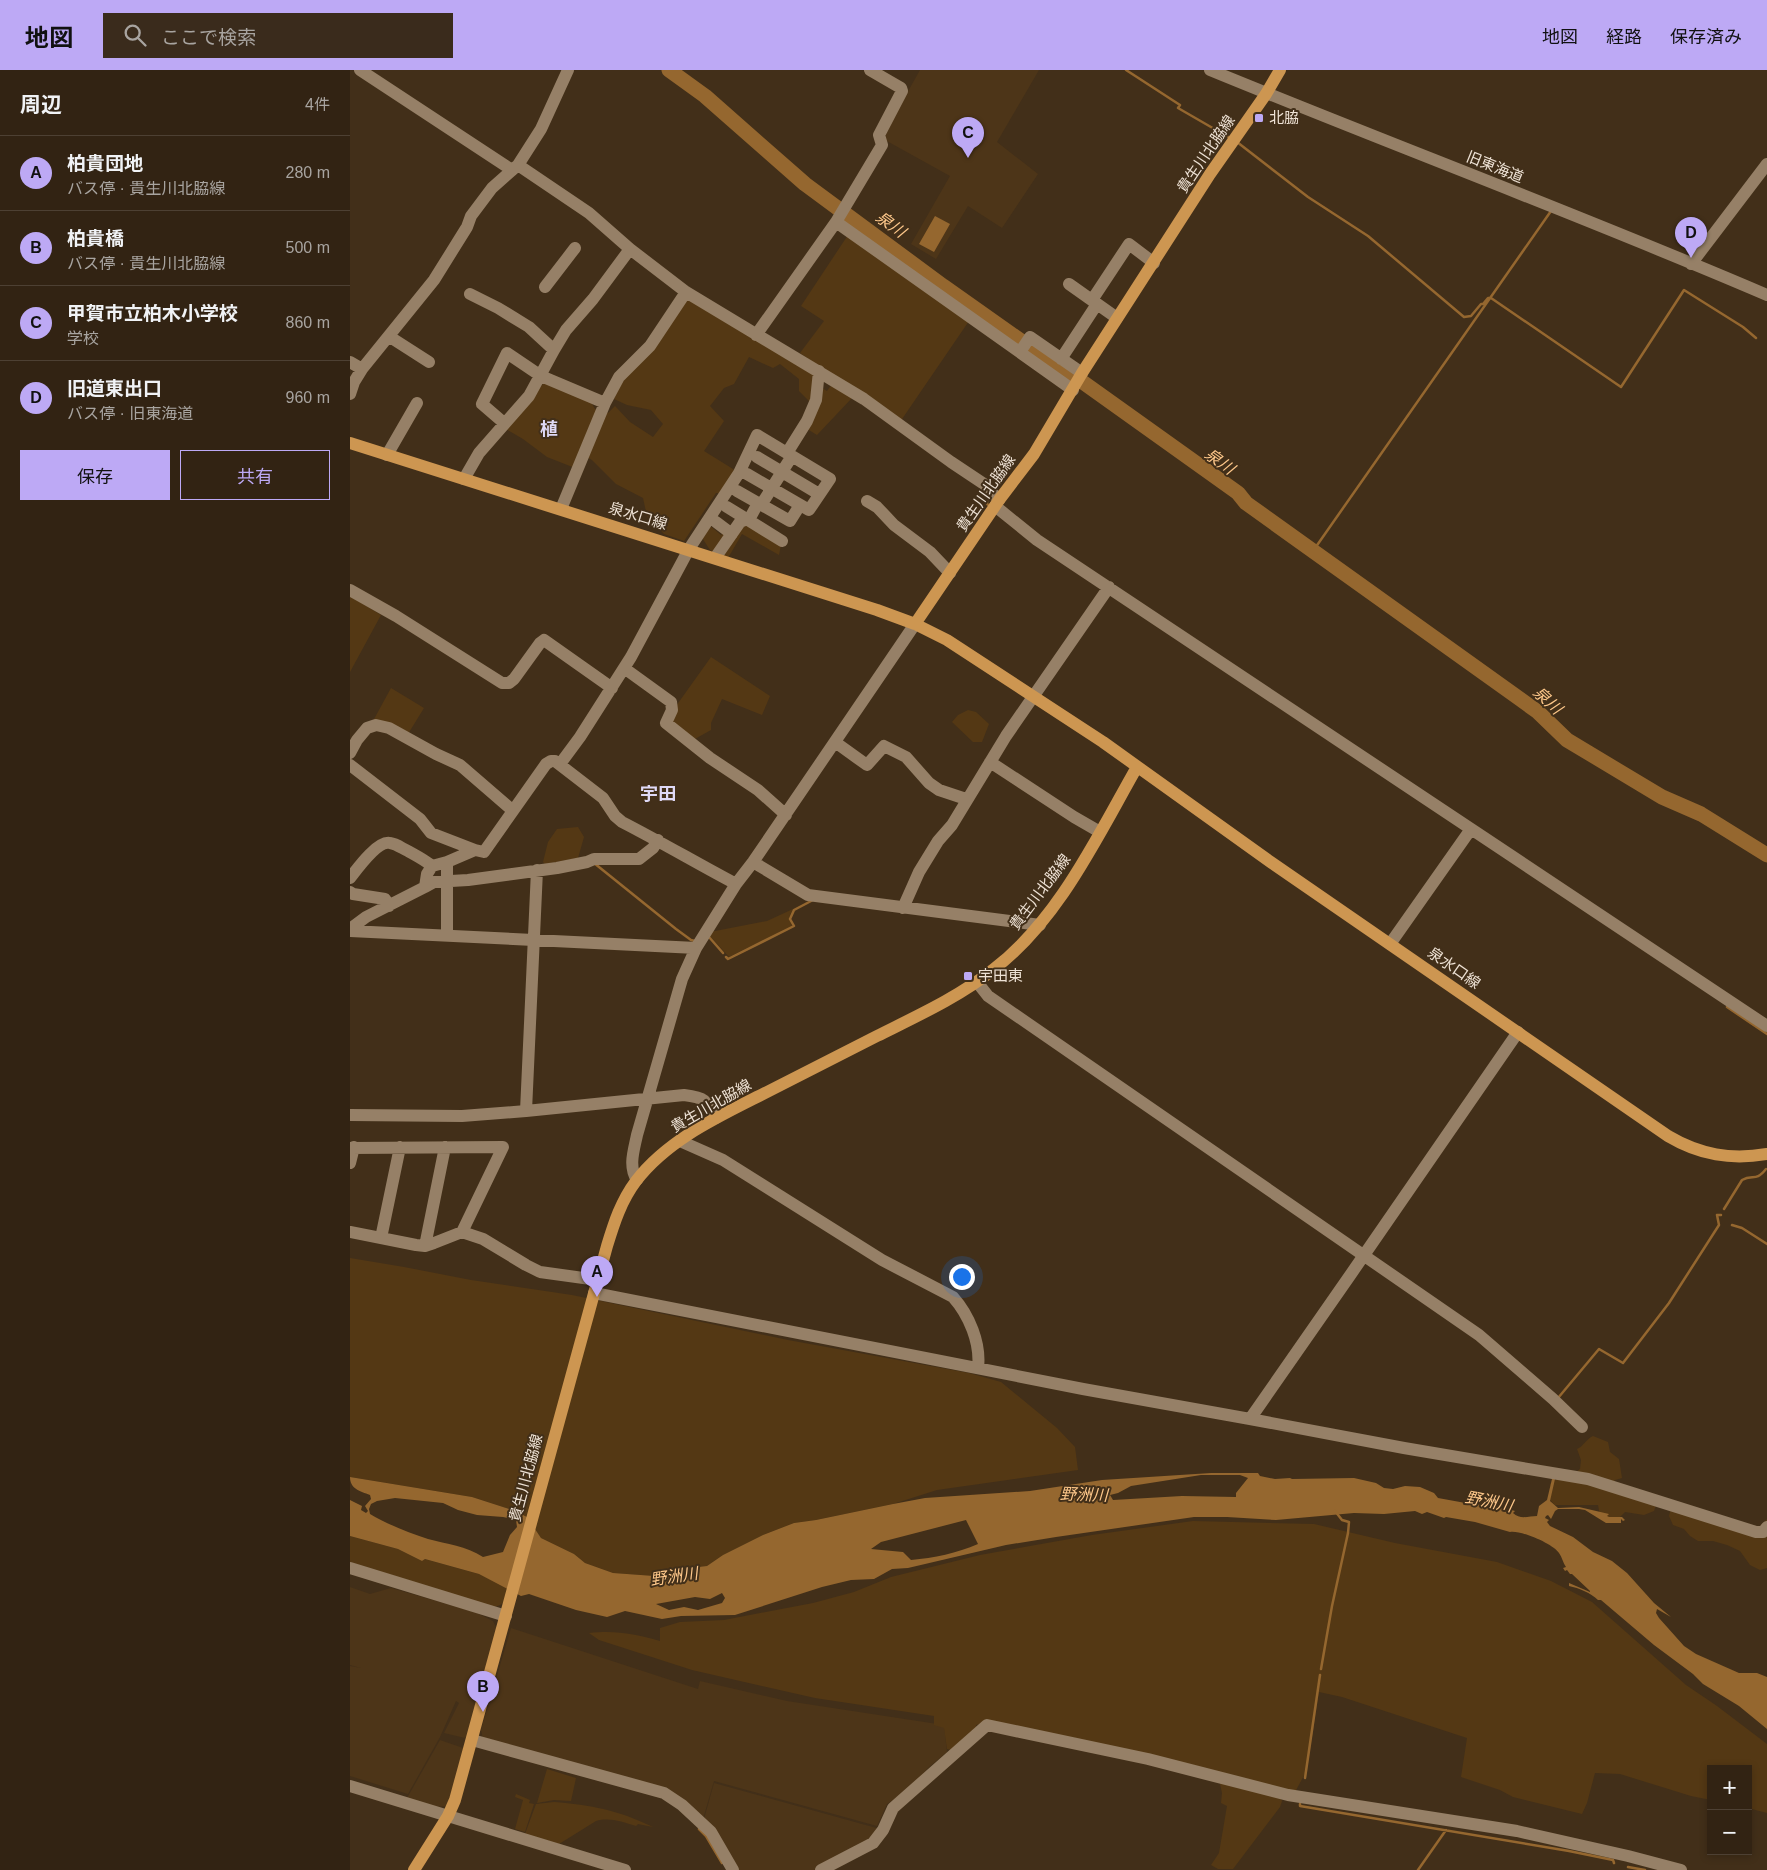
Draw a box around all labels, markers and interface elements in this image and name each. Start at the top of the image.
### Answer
search box [103,13,453,58]
icon: search [121,21,149,49]
text: 地図 [25,24,73,51]
text: ここで検索 [161,27,256,48]
text: 地図 [1542,27,1578,47]
text: 経路 [1606,27,1642,47]
text: 保存済み [1670,27,1742,47]
text: 周辺 [20,93,62,116]
text: 4件 [305,96,330,113]
place label: 北脇 [1269,109,1299,126]
street label: 貴生川北脇線 [1173,112,1238,196]
marker: 北脇 [1253,112,1265,124]
pin: C [952,117,984,158]
street label: 旧東海道 [1464,147,1526,186]
text: 柏貴団地 [67,153,143,174]
text: A [30,164,42,181]
text: 280 m [286,164,330,181]
text: バス停 · 貴生川北脇線 [67,180,225,197]
water label: 泉川 [873,208,910,242]
pin: D [1675,217,1707,258]
text: 柏貴橋 [67,228,124,249]
text: B [30,239,42,256]
text: 500 m [286,239,330,256]
text: バス停 · 貴生川北脇線 [67,255,225,272]
text: 甲賀市立柏木小学校 [67,303,238,324]
text: C [30,314,42,331]
text: 860 m [286,314,330,331]
text: 学校 [67,330,99,347]
text: 旧道東出口 [67,378,162,399]
text: D [30,389,42,406]
text: 960 m [286,389,330,406]
text: バス停 · 旧東海道 [67,405,193,422]
district label: 植 [540,419,558,439]
water label: 泉川 [1202,445,1239,479]
button: 保存 [20,450,170,500]
button: 共有 [180,450,330,500]
street label: 貴生川北脇線 [953,451,1018,534]
street label: 泉水口線 [607,499,669,532]
water label: 泉川 [1530,683,1567,719]
district label: 宇田 [640,784,676,804]
street label: 貴生川北脇線 [1006,851,1073,933]
street label: 泉水口線 [1425,943,1484,992]
place label: 宇田東 [978,967,1023,984]
marker: 宇田東 [962,970,974,982]
street label: 貴生川北脇線 [668,1076,754,1135]
pin: A [581,1256,613,1297]
your location [949,1264,975,1290]
street label: 貴生川北脇線 [506,1432,545,1524]
water label: 野洲川 [1060,1485,1110,1504]
water label: 野洲川 [1464,1489,1516,1515]
water label: 野洲川 [649,1564,701,1588]
pin: B [467,1671,499,1712]
map controls [1707,1765,1752,1855]
button: + [1707,1765,1752,1810]
button: − [1707,1810,1752,1855]

